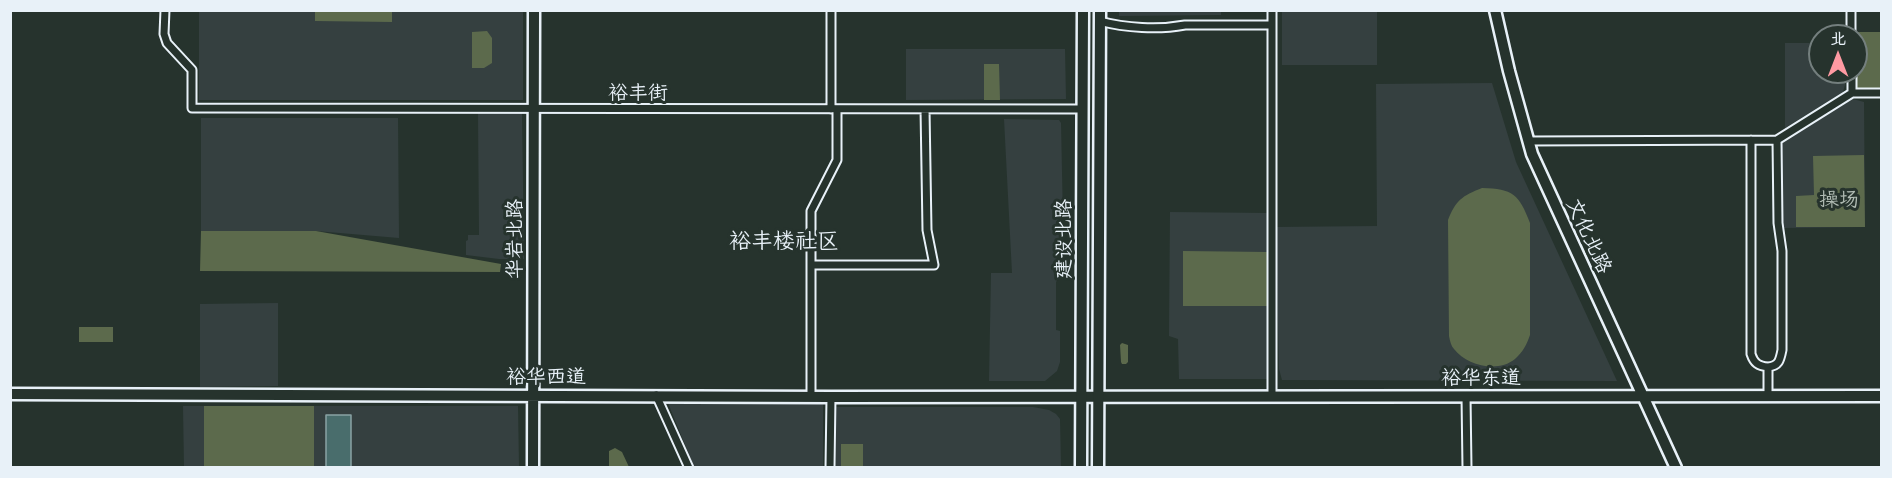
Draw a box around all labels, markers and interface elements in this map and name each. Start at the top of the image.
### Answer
north arrow [1808,24,1868,84]
text: 北 [1830,27,1846,48]
street label: 裕丰街 [608,81,668,105]
park label: 操场 [1819,188,1859,212]
street label: 文化北路 [1561,195,1617,277]
street label: 华岩北路 [503,199,527,279]
street label: 建设北路 [1052,199,1076,279]
district label: 裕丰楼社区 [729,228,839,254]
street label: 裕华西道 [506,365,586,389]
street label: 裕华东道 [1441,366,1521,390]

